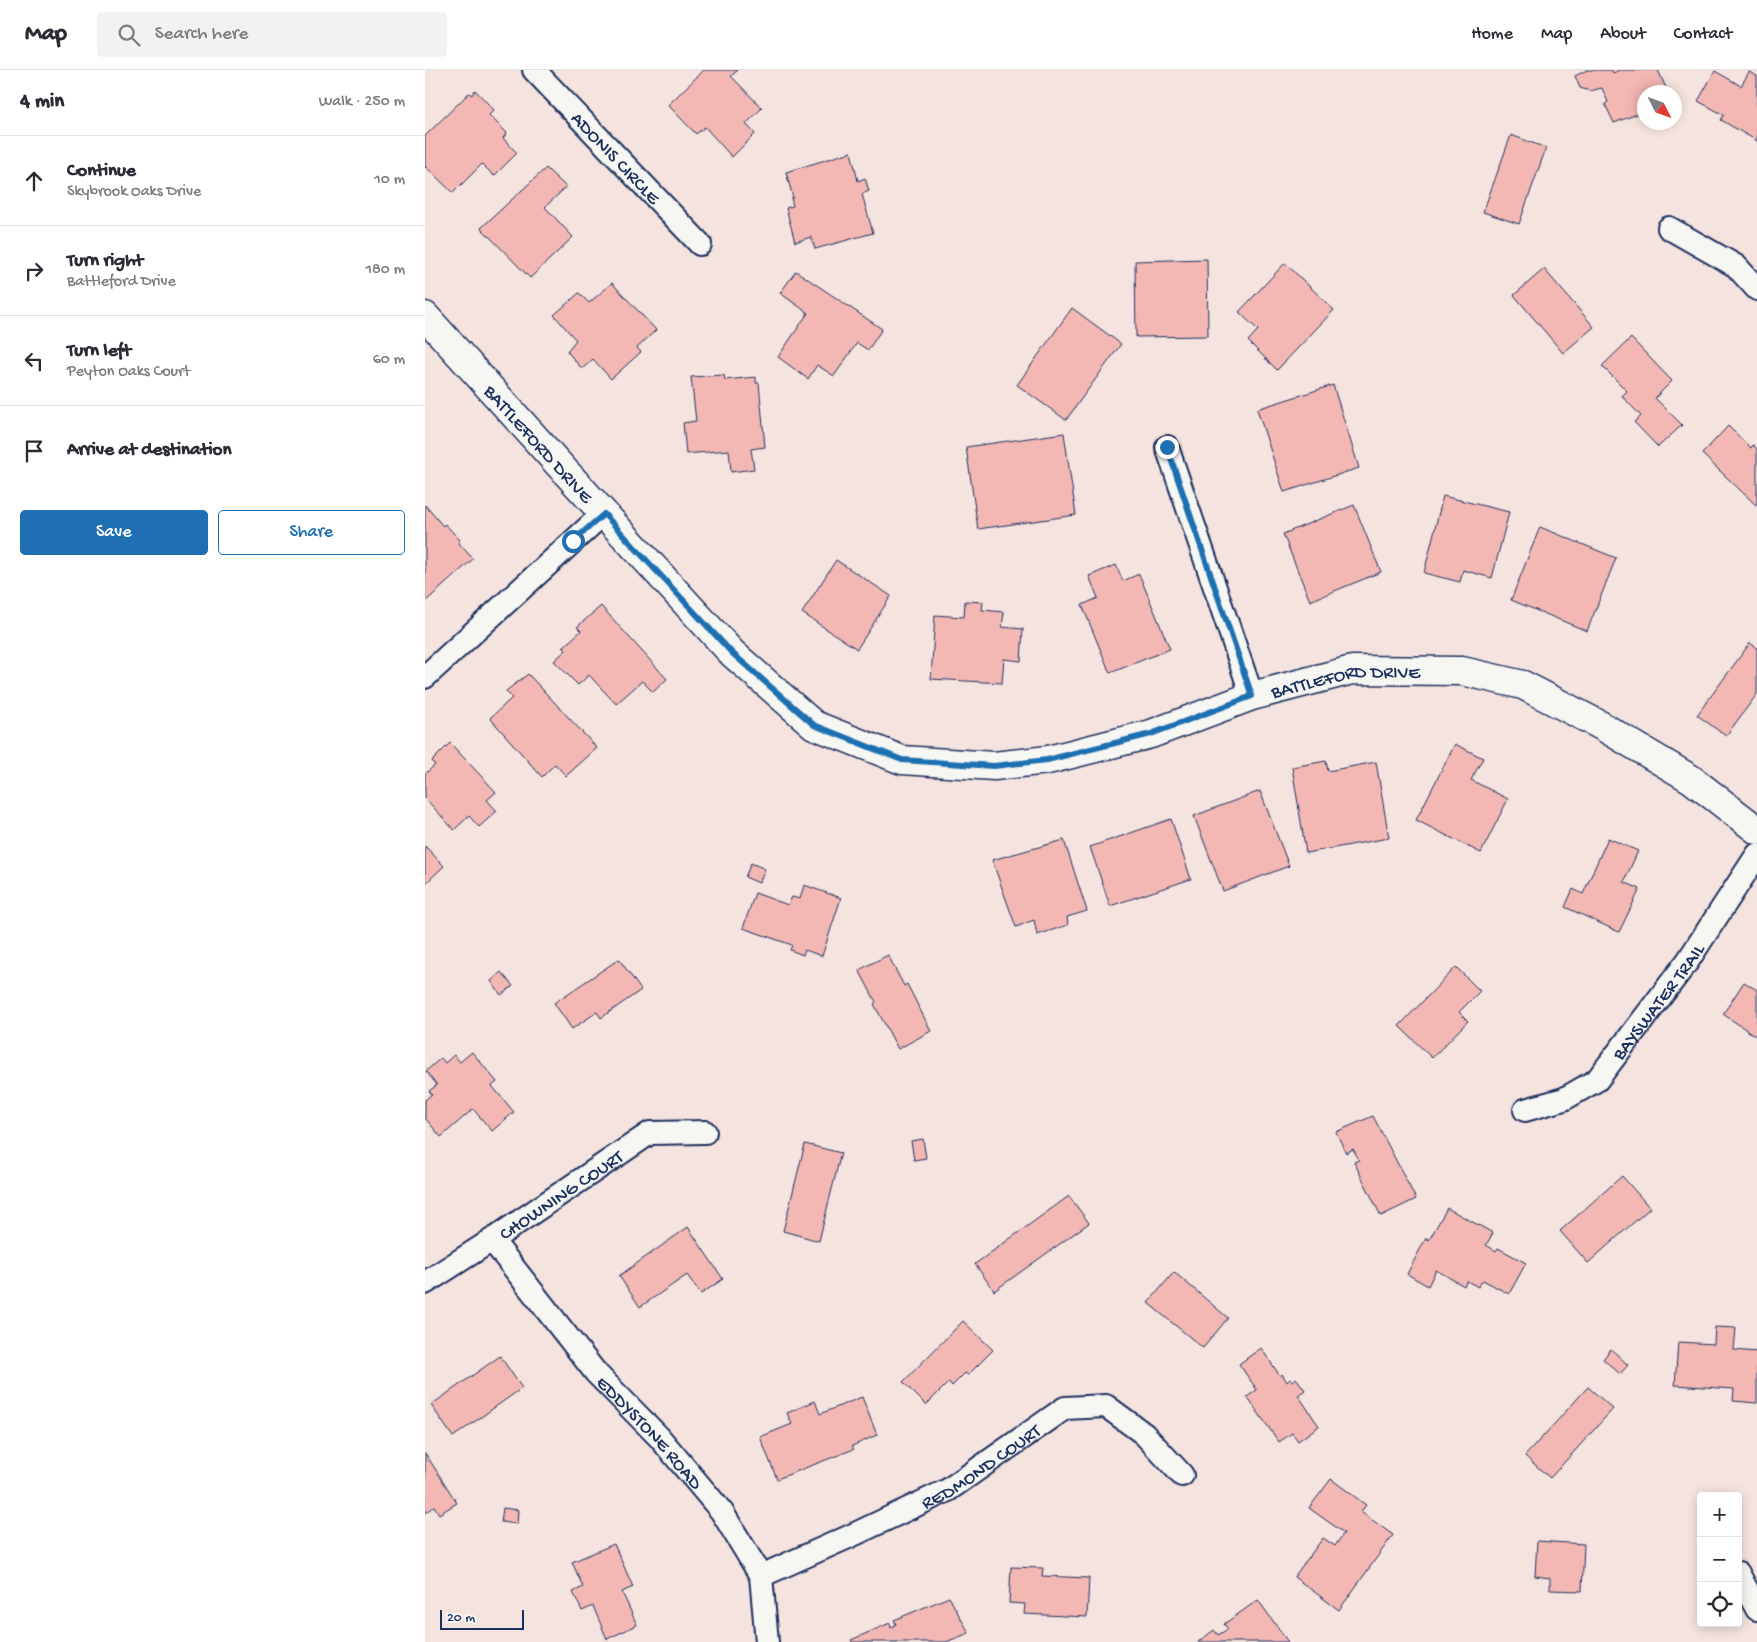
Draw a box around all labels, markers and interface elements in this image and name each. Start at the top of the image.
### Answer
search box [97,12,447,57]
text: Map [25,20,67,49]
icon: search [115,21,143,49]
text: Search here [155,23,248,46]
text: Home [1471,24,1513,45]
text: Map [1541,24,1572,45]
text: About [1600,24,1646,45]
text: Contact [1674,24,1732,45]
north arrow [1637,85,1682,130]
text: 4 min [20,90,64,115]
text: Walk · 250 m [319,93,405,112]
street label: ADONIS CIRCLE [565,108,665,211]
text: Continue [67,160,136,183]
icon: ahead [20,167,48,195]
text: 10 m [374,171,405,190]
text: Skybrook Oaks Drive [67,183,201,202]
text: Turn right [67,250,143,273]
icon: right [20,257,48,285]
text: 180 m [366,261,405,280]
text: Battleford Drive [67,273,176,292]
text: Turn left [67,340,131,363]
icon: left [20,347,48,375]
text: 60 m [373,351,405,370]
text: Peyton Oaks Court [67,363,190,382]
street label: BATTLEFORD DRIVE [477,381,597,510]
route end [1156,436,1179,459]
icon: arrive [20,437,48,465]
text: Arrive at destination [67,439,231,462]
button: Save [20,510,208,555]
button: Share [218,510,405,555]
route start [562,530,585,553]
street label: BATTLEFORD DRIVE [1268,662,1421,706]
street label: BAYSWATER TRAIL [1608,939,1712,1066]
street label: CHOWNING COURT [496,1146,629,1247]
street label: EDDYSTONE ROAD [590,1372,707,1496]
street label: REDMOND COURT [918,1420,1047,1516]
map controls [1697,1492,1742,1627]
button: + [1697,1492,1742,1537]
button: − [1697,1537,1742,1582]
button: locate [1697,1582,1742,1627]
scale bar [440,1607,524,1630]
text: 20 m [447,1610,475,1627]

